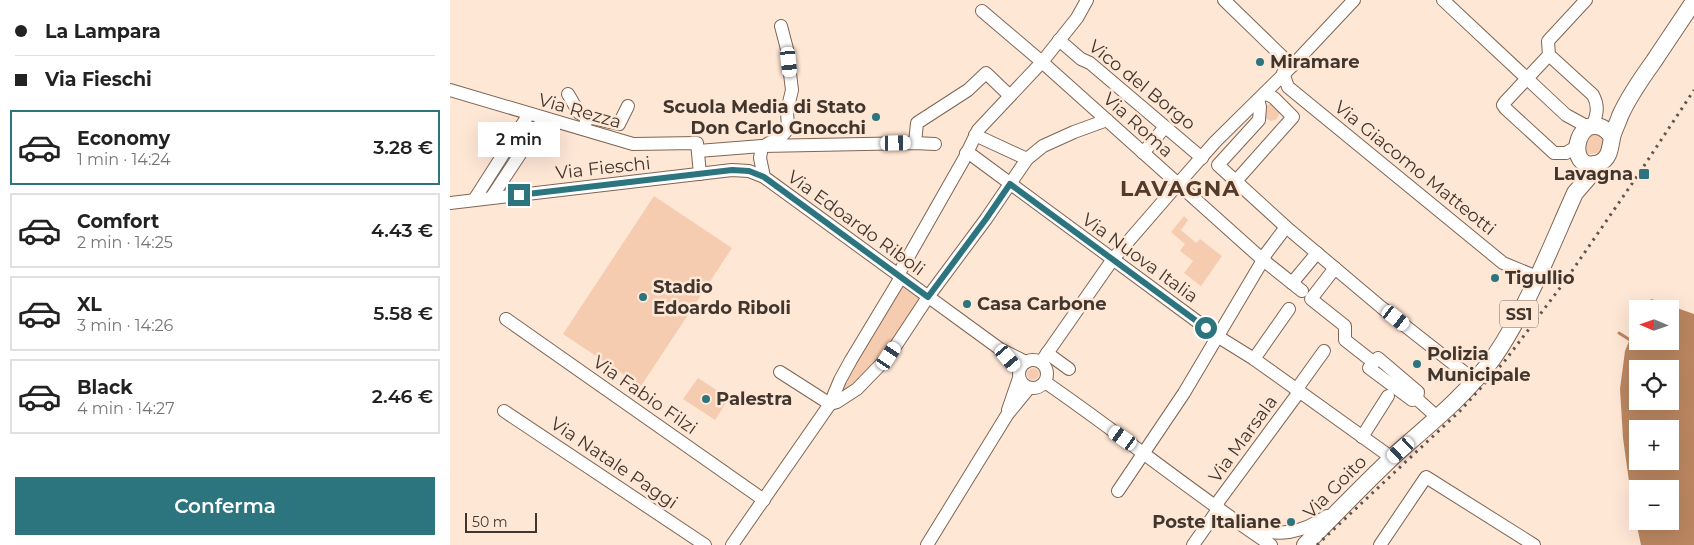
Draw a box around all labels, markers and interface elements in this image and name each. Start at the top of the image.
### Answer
text: La Lampara [45,20,161,43]
street label: Vico del Borgo [1084,35,1200,135]
car [779,46,798,78]
place label: Miramare [1270,51,1360,73]
marker: Miramare [1254,56,1266,68]
text: Via Fieschi [45,68,152,91]
street label: Via Roma [1099,88,1177,162]
street label: Via Rezza [536,89,624,133]
place label: Scuola Media di Stato Don Carlo Gnocchi [663,96,866,139]
street label: Via Giacomo Matteotti [1330,96,1500,240]
marker: Scuola Media di Stato Don Carlo Gnocchi [870,111,882,123]
callout: 2 min [478,122,560,158]
icon: car [17,125,62,170]
text: Economy [77,127,170,150]
text: 2 min [496,130,542,149]
car [880,135,911,151]
text: 3.28 € [373,136,433,159]
text: 1 min · 14:24 [77,150,171,169]
street label: Via Fieschi [554,152,652,184]
place label: Lavagna [1553,163,1633,185]
street label: Via Edoardo Riboli [783,166,929,280]
marker: Lavagna [1637,167,1651,181]
district label: LAVAGNA [1120,175,1240,202]
route end [508,184,530,206]
icon: car [17,208,62,253]
street label: Via Nuova Italia [1078,208,1202,308]
text: Comfort [77,210,159,233]
text: 4.43 € [371,219,433,242]
text: 2 min · 14:25 [77,233,173,252]
place label: Tigullio [1505,267,1575,289]
marker: Tigullio [1489,272,1501,284]
place label: Stadio Edoardo Riboli [653,276,791,319]
icon: car [17,291,62,336]
marker: Stadio Edoardo Riboli [637,291,649,303]
text: XL [77,293,102,316]
place label: Casa Carbone [977,293,1107,315]
marker: Casa Carbone [961,298,973,310]
road number: SS1 [1500,300,1538,328]
north arrow [1629,300,1679,350]
map controls [1629,300,1679,530]
text: 5.58 € [373,302,433,325]
car [1379,303,1412,333]
text: 3 min · 14:26 [77,316,173,335]
route start [1195,317,1217,339]
car [874,339,903,373]
car [992,342,1023,374]
place label: Polizia Municipale [1427,343,1531,386]
street label: Via Fabio Filzi [589,351,701,439]
marker: Polizia Municipale [1411,358,1423,370]
button: locate [1629,360,1679,410]
icon: car [17,374,62,419]
text: Black [77,376,133,399]
text: 2.46 € [372,385,433,408]
place label: Palestra [716,388,792,410]
street label: Via Marsala [1204,391,1282,487]
marker: Palestra [700,393,712,405]
text: 4 min · 14:27 [77,399,175,418]
street label: Via Natale Paggi [546,412,682,514]
button: + [1629,420,1679,470]
car [1106,423,1139,453]
car [1384,434,1417,466]
street label: Via Goito [1299,451,1371,523]
button: Conferma [15,477,435,535]
button: − [1629,480,1679,530]
scale bar [465,510,538,533]
place label: Poste Italiane [1152,511,1281,533]
text: 50 m [472,513,508,531]
marker: Poste Italiane [1285,516,1297,528]

